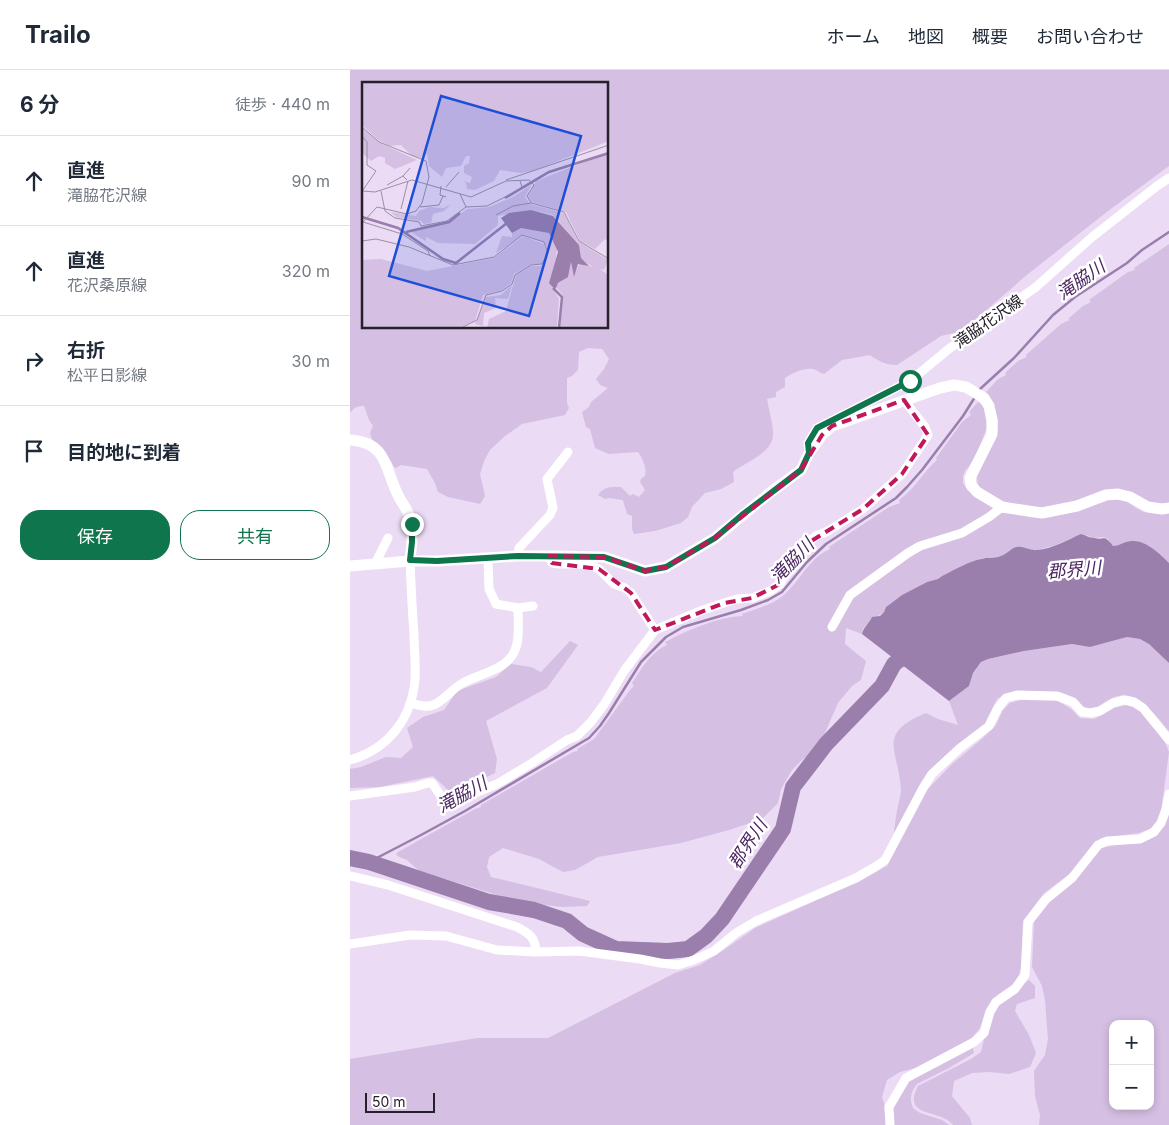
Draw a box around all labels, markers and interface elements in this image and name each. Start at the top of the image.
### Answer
text: Trailo [25,20,91,49]
text: ホーム [827,26,880,47]
text: 地図 [908,26,944,47]
text: 概要 [972,26,1008,47]
text: お問い合わせ [1036,26,1144,47]
inset map [362,82,609,329]
text: 6 分 [20,92,60,117]
text: 徒歩 · 440 m [235,94,330,114]
text: 直進 [67,159,105,182]
icon: ahead [20,167,48,195]
text: 90 m [291,171,330,191]
text: 滝脇花沢線 [67,185,147,205]
text: 直進 [67,249,105,272]
water label: 滝脇川 [1053,254,1110,304]
icon: ahead [20,257,48,285]
text: 320 m [282,261,330,281]
text: 花沢桑原線 [67,275,147,295]
street label: 滝脇花沢線 [949,290,1027,352]
text: 右折 [67,339,105,362]
icon: right [20,347,48,375]
text: 30 m [292,351,330,371]
text: 松平日影線 [67,365,147,385]
route start [899,370,922,393]
icon: arrive [20,437,48,465]
text: 目的地に到着 [67,441,181,464]
button: 保存 [20,510,170,560]
button: 共有 [180,510,330,560]
route end [401,513,424,536]
water label: 滝脇川 [765,532,819,587]
water label: 郡界川 [1046,557,1104,582]
water label: 滝脇川 [433,771,492,817]
water label: 郡界川 [724,814,772,872]
map controls [1109,1020,1154,1110]
button: + [1109,1020,1154,1065]
button: − [1109,1065,1154,1110]
scale bar [365,1090,435,1113]
text: 50 m [372,1093,406,1110]

